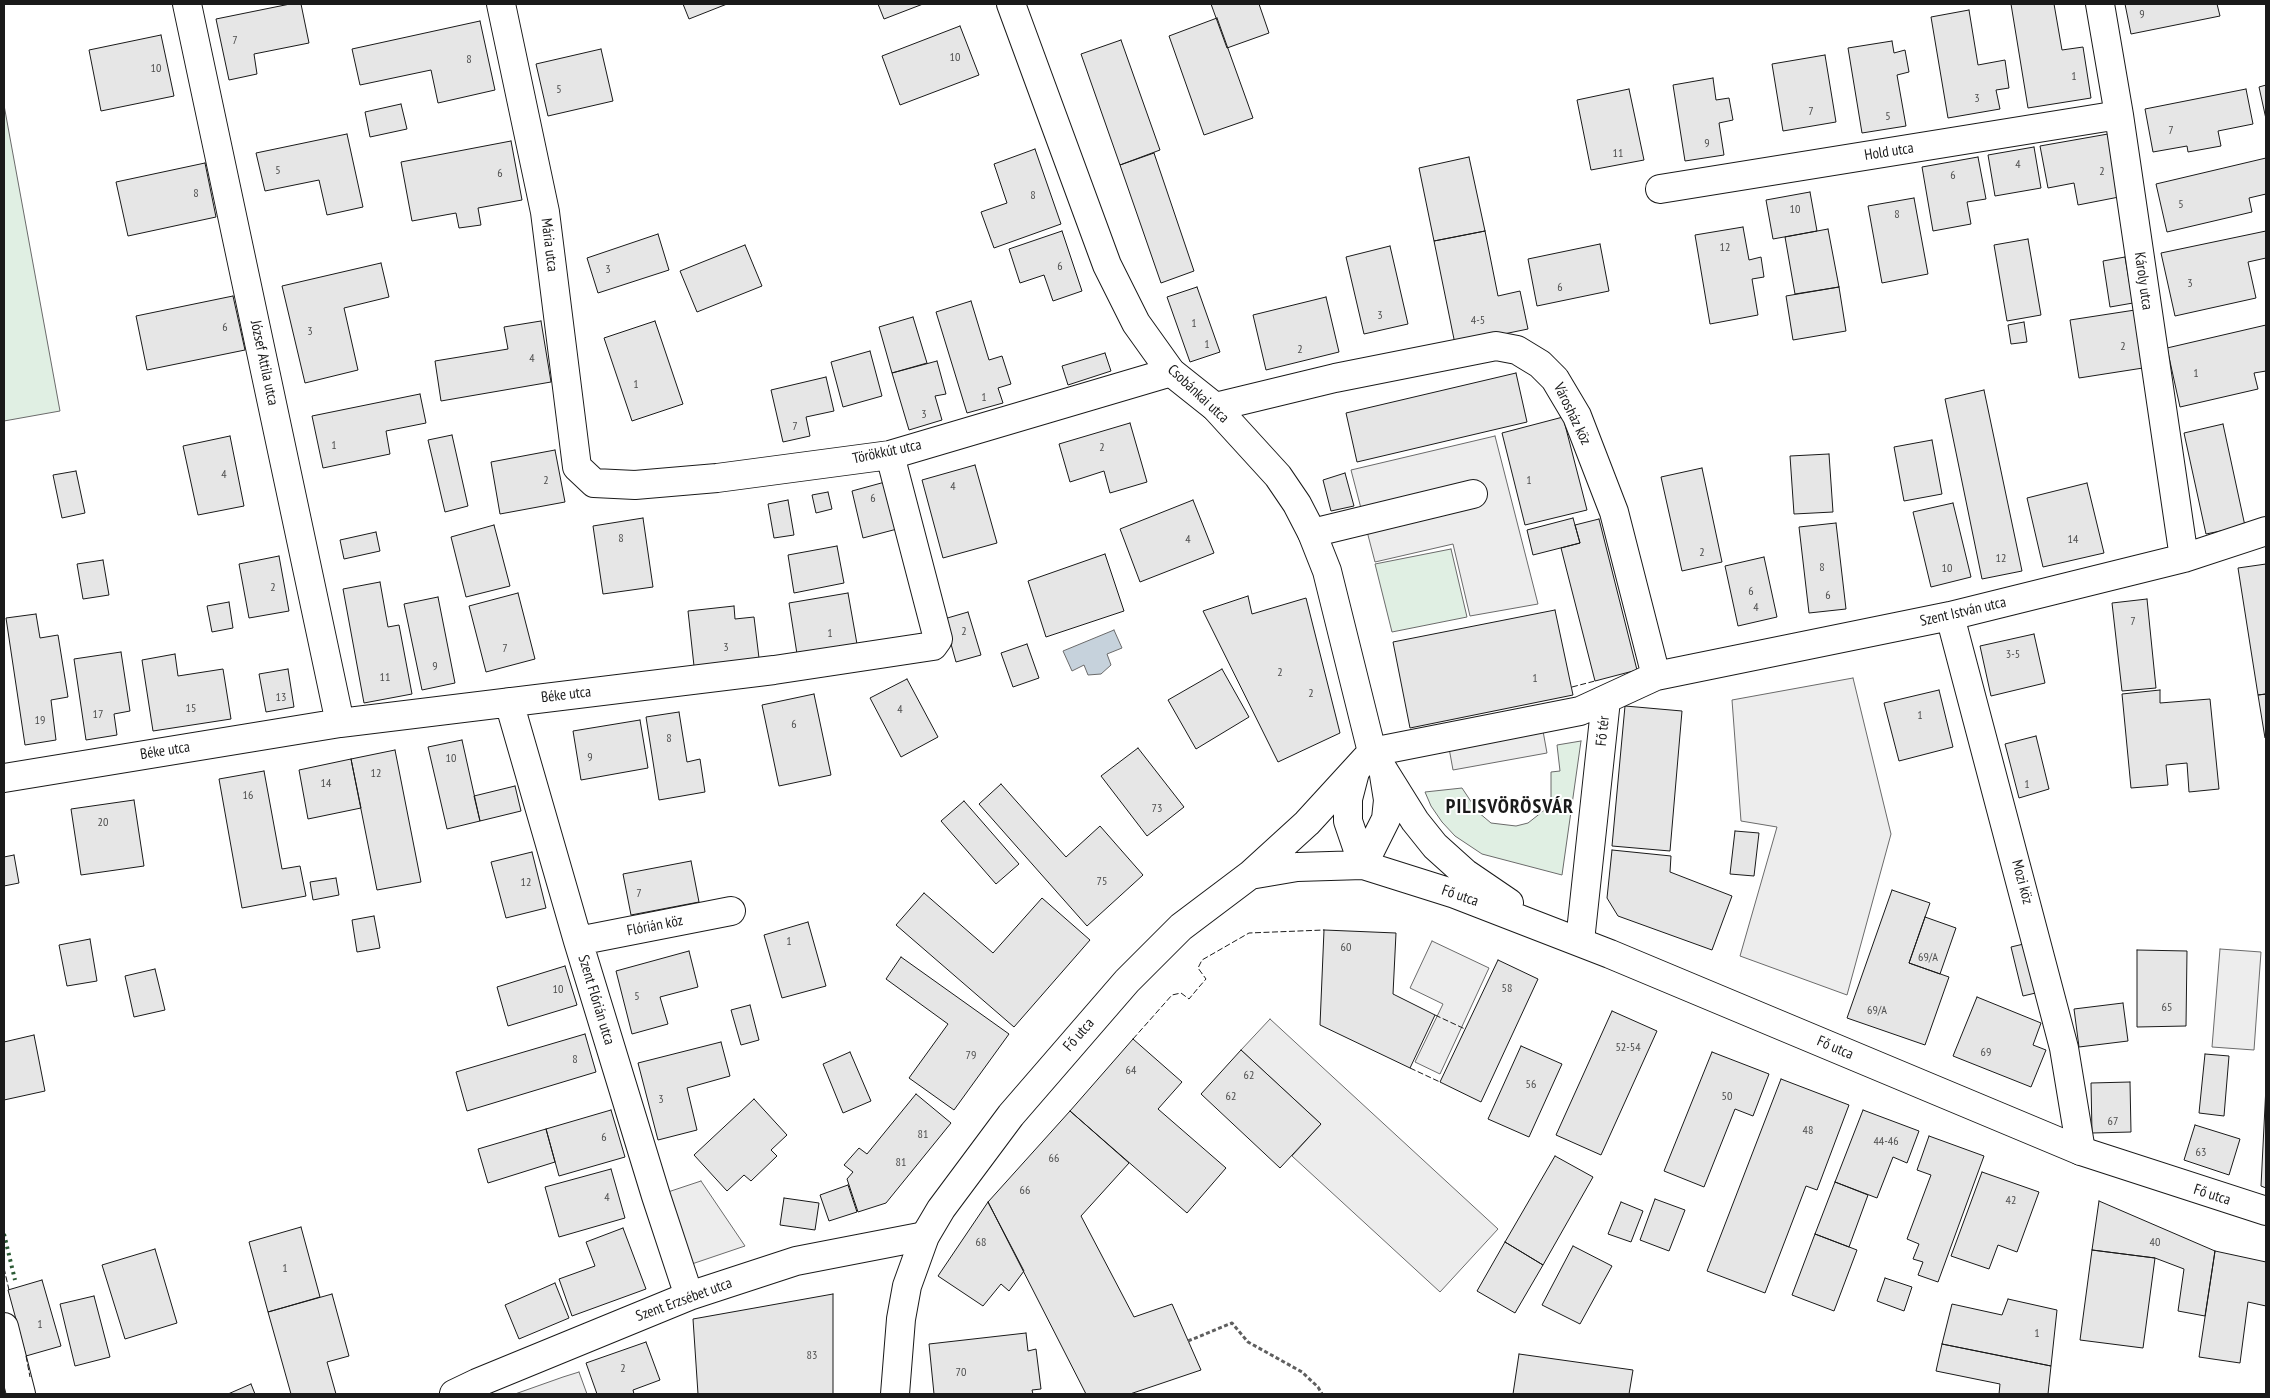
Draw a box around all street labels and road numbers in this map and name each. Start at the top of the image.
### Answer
street label: Hold utca [1863,139,1915,165]
street label: Mária utca [537,217,561,273]
street label: Károly utca [2130,251,2156,311]
street label: József Attila utca [246,319,282,407]
street label: Csobánkai utca [1164,361,1232,427]
street label: Városház köz [1549,380,1595,448]
street label: Törökkút utca [851,436,923,468]
street label: Szent István utca [1918,593,2008,631]
street label: Béke utca [540,683,592,707]
street label: Fő tér [1592,715,1614,747]
street label: Béke utca [139,738,191,764]
street label: Mozi köz [2007,858,2037,906]
street label: Fő utca [1439,881,1481,911]
street label: Flórián köz [625,912,685,940]
street label: Szent Flórián utca [574,953,618,1047]
street label: Fő utca [1060,1015,1098,1055]
street label: Fő utca [1814,1032,1856,1064]
street label: Fő utca [2191,1181,2233,1209]
street label: Szent Erzsébet utca [634,1274,734,1326]

